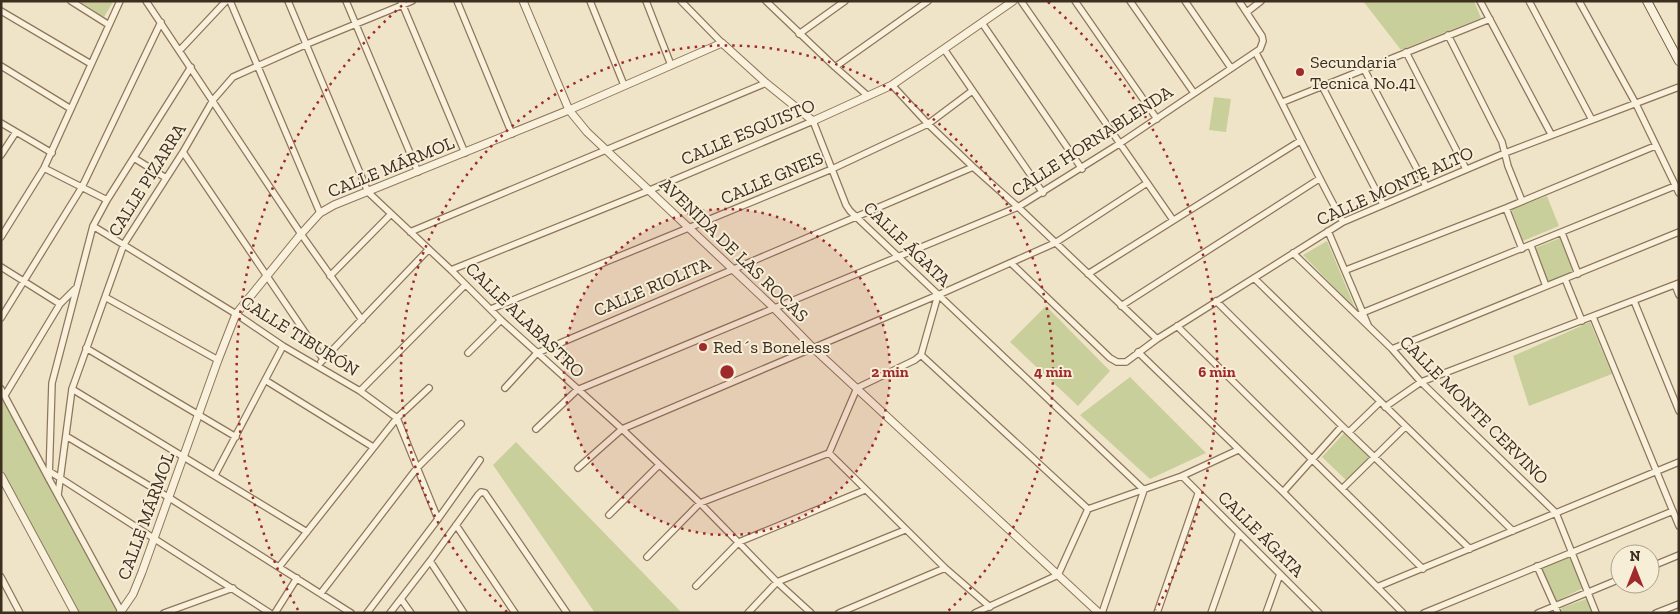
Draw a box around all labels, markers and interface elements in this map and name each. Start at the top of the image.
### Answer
place label: Secundaria Tecnica No.41 [1310,51,1416,94]
marker: Secundaria Tecnica No.41 [1294,66,1306,78]
street label: CALLE HORNABLENDA [1007,80,1177,201]
street label: CALLE ESQUISTO [678,94,818,170]
street label: CALLE PIZARRA [103,119,191,241]
street label: CALLE MÁRMOL [324,132,458,202]
street label: CALLE MONTE ALTO [1313,142,1477,230]
street label: CALLE GNEIS [717,147,827,209]
street label: AVENIDA DE LAS ROCAS [655,173,813,327]
street label: CALLE ÁGATA [859,197,956,291]
street label: CALLE RIOLITA [590,252,714,321]
street label: CALLE ALABASTRO [461,257,589,383]
street label: CALLE TIBURÓN [237,291,363,381]
street label: CALLE MONTE CERVINO [1395,331,1553,489]
place label: Red´s Boneless [713,336,830,358]
marker: Red´s Boneless [697,341,709,353]
centre of rings [718,363,736,381]
text: 2 min [871,363,909,381]
text: 4 min [1034,363,1072,381]
text: 6 min [1198,363,1236,381]
street label: CALLE MÁRMOL [113,449,179,583]
street label: CALLE ÁGATA [1213,486,1309,582]
north arrow [1610,544,1660,594]
text: N [1630,548,1641,565]

